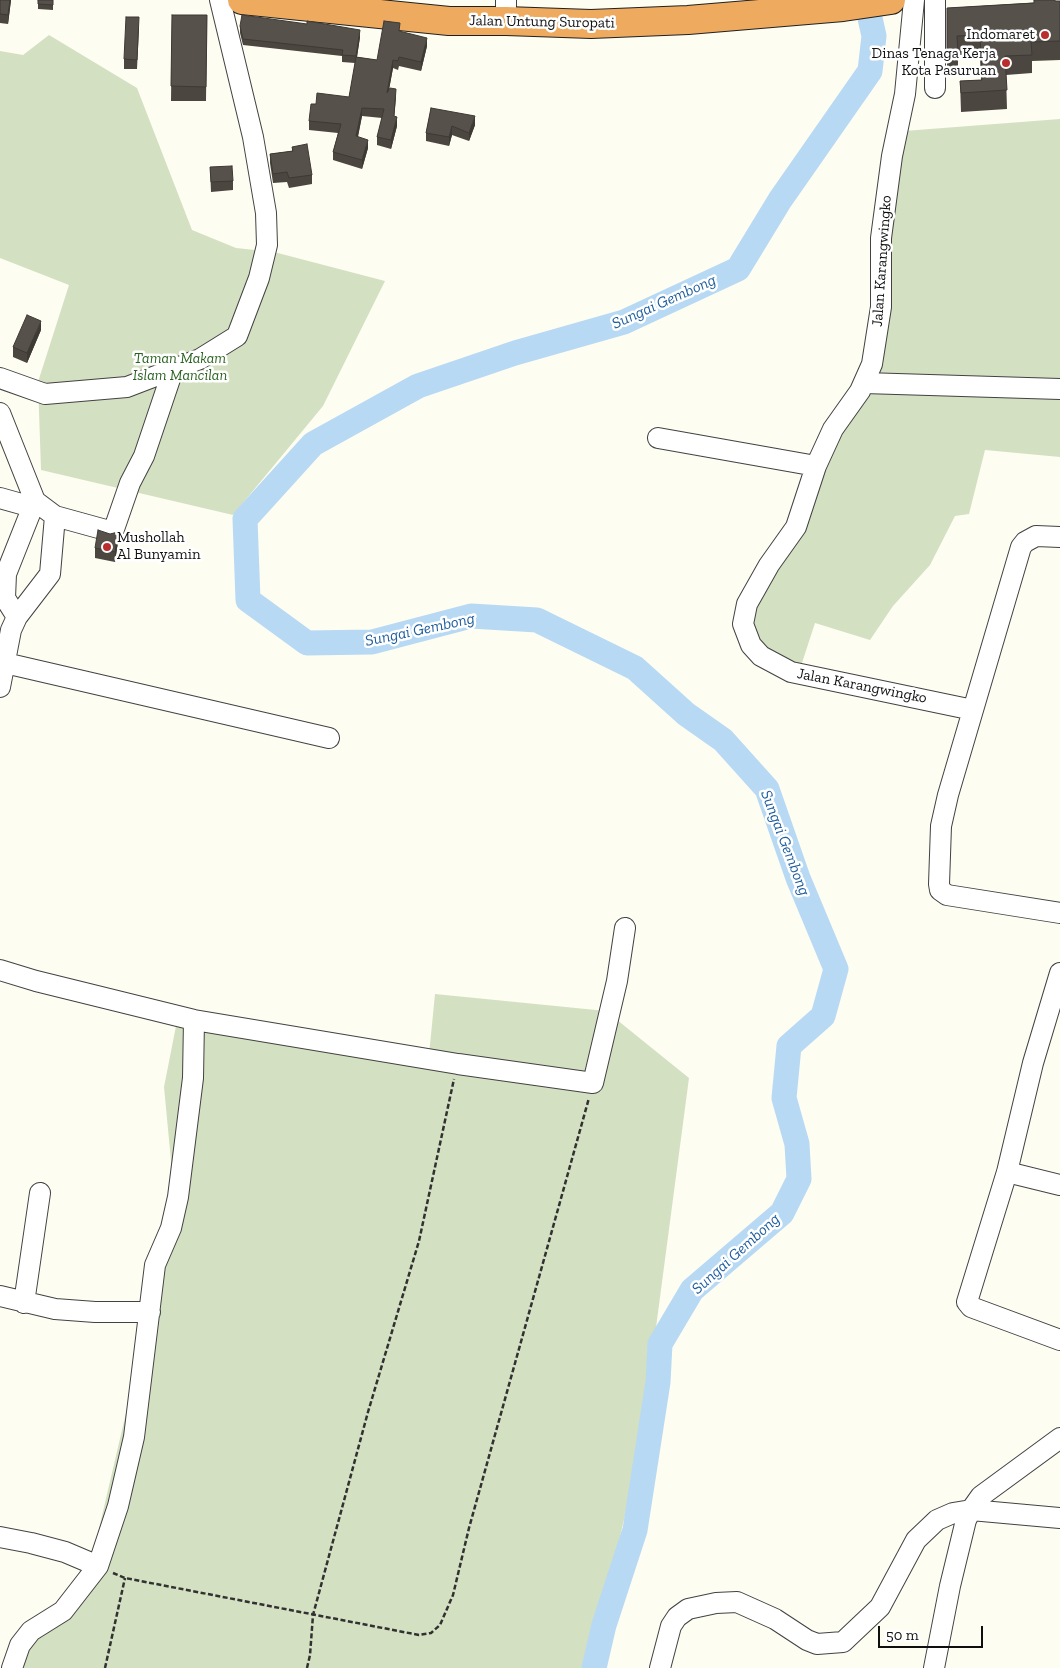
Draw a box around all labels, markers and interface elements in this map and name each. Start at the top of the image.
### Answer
street label: Jalan Untung Suropati [469,12,615,32]
place label: Indomaret [967,26,1035,44]
marker: Indomaret [1039,29,1051,41]
place label: Dinas Tenaga Kerja Kota Pasuruan [872,45,996,80]
marker: Dinas Tenaga Kerja Kota Pasuruan [1000,57,1012,69]
street label: Jalan Karangwingko [868,195,896,327]
water label: Sungai Gembong [609,271,719,333]
park label: Taman Makam Islam Mancilan [133,350,227,385]
place label: Mushollah Al Bunyamin [117,529,200,564]
marker: Mushollah Al Bunyamin [101,541,113,553]
water label: Sungai Gembong [363,609,477,651]
street label: Jalan Karangwingko [796,665,928,707]
water label: Sungai Gembong [756,787,814,899]
water label: Sungai Gembong [688,1210,784,1298]
scale bar [880,1616,985,1648]
text: 50 m [886,1626,919,1644]

